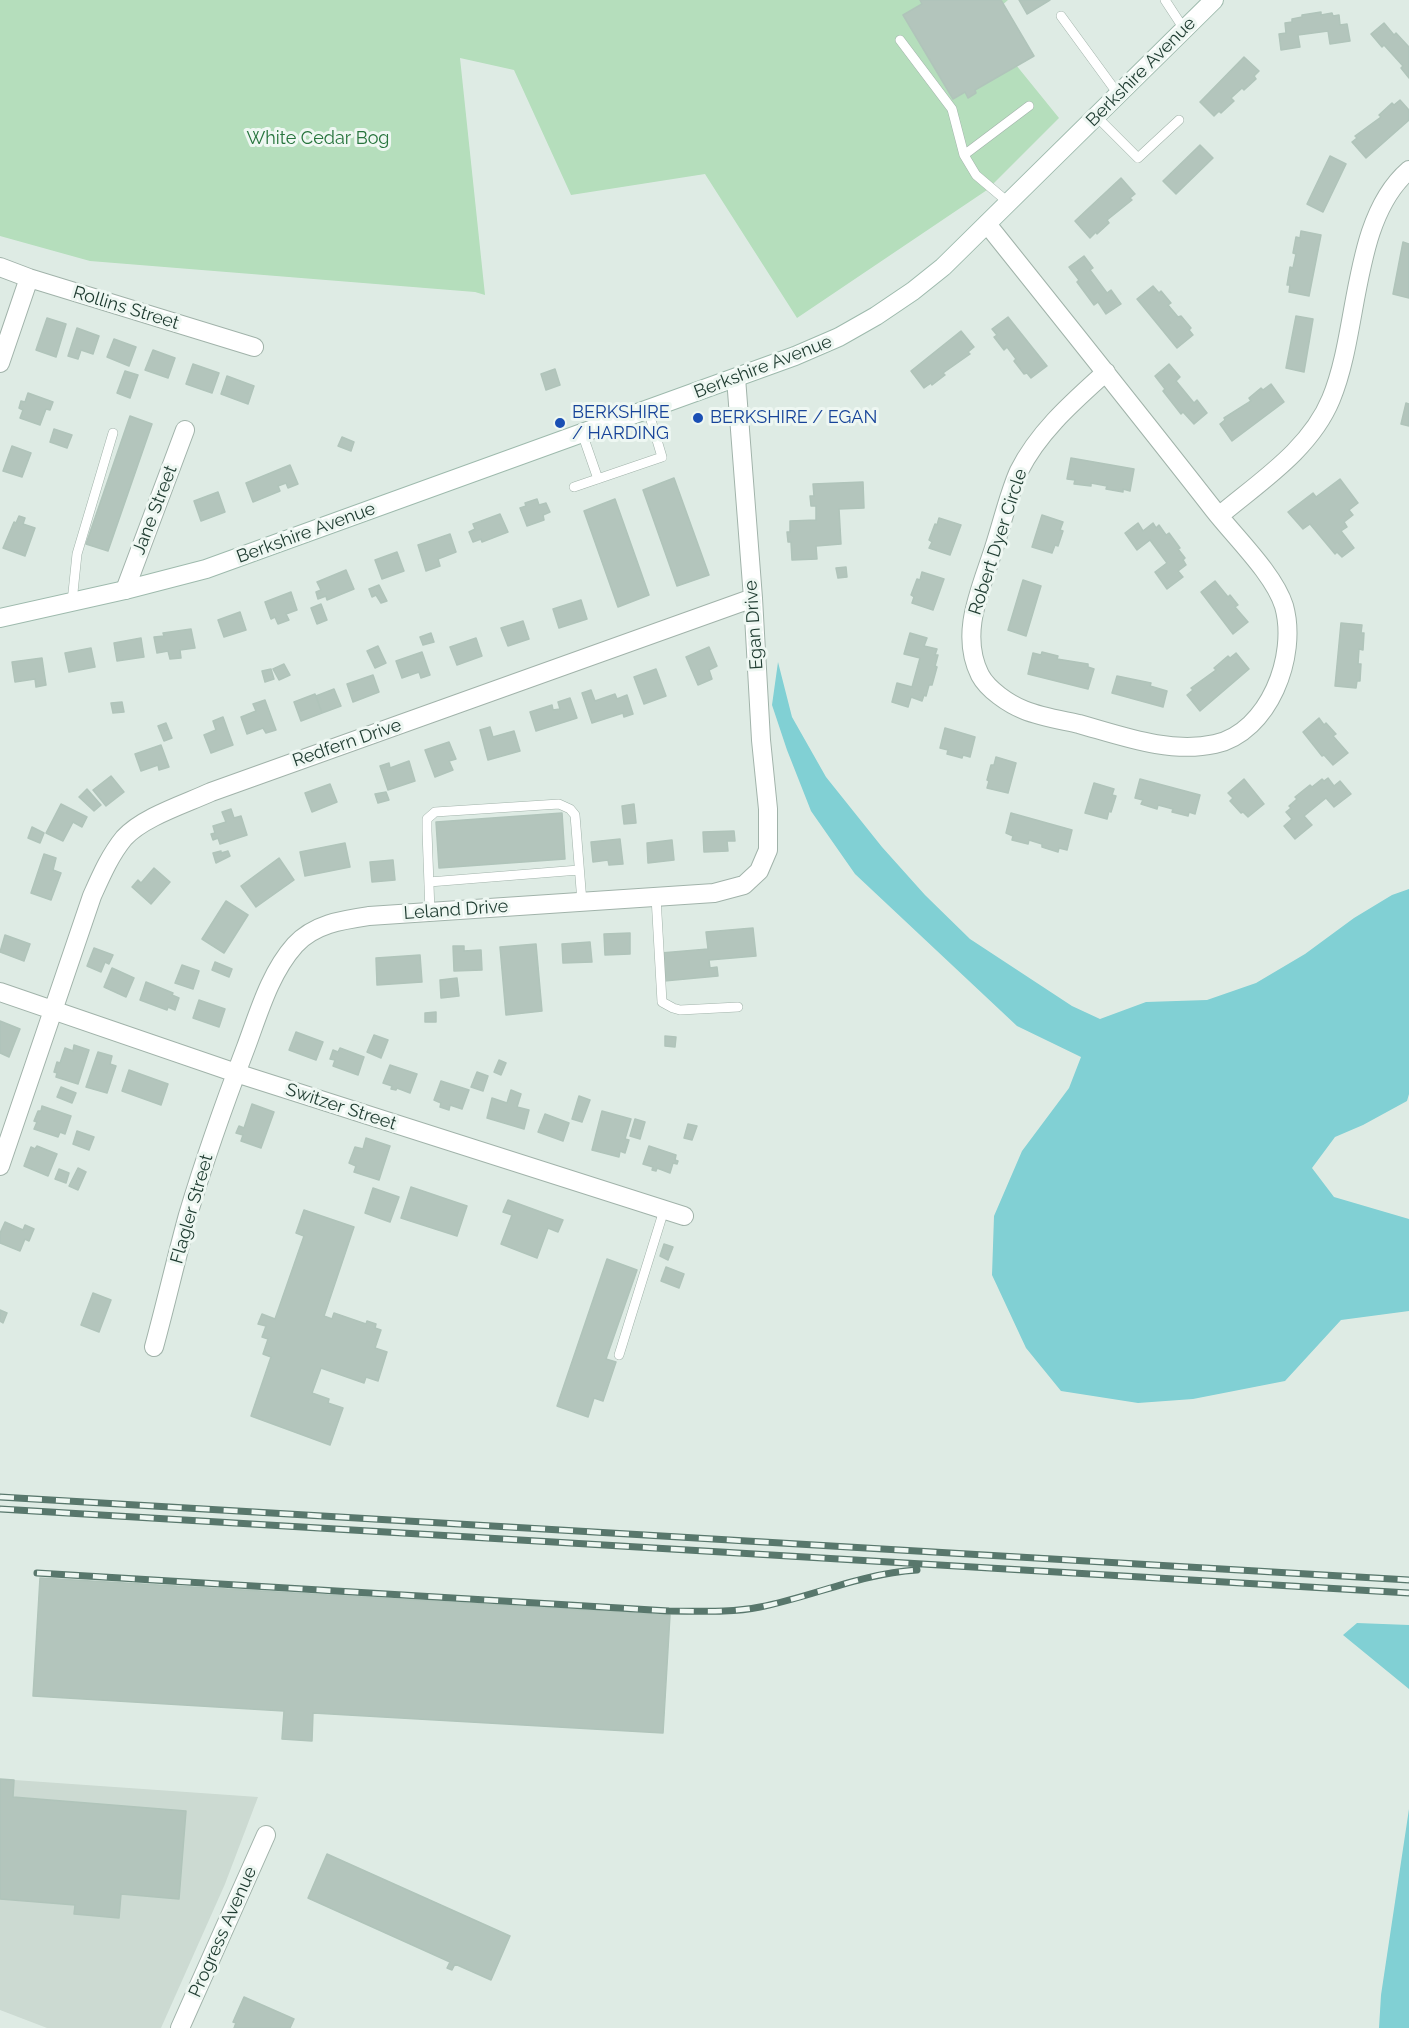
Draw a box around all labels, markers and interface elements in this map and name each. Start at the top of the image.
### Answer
street label: Berkshire Avenue [1082,13,1200,131]
park label: White Cedar Bog [247,128,389,150]
street label: Rollins Street [70,282,182,334]
street label: Berkshire Avenue [691,331,835,403]
place label: BERKSHIRE / HARDING [572,402,670,444]
place label: BERKSHIRE / EGAN [710,407,877,429]
marker: BERKSHIRE / EGAN [691,411,705,425]
marker: BERKSHIRE / HARDING [553,416,567,430]
street label: Jane Street [128,462,182,558]
street label: Robert Dyer Circle [964,466,1032,618]
street label: Berkshire Avenue [234,498,378,568]
street label: Egan Drive [740,580,768,670]
street label: Redfern Drive [290,714,404,772]
street label: Leland Drive [403,896,509,924]
street label: Switzer Street [283,1079,399,1135]
street label: Flagler Street [166,1152,218,1266]
street label: Progress Avenue [185,1863,261,2001]

